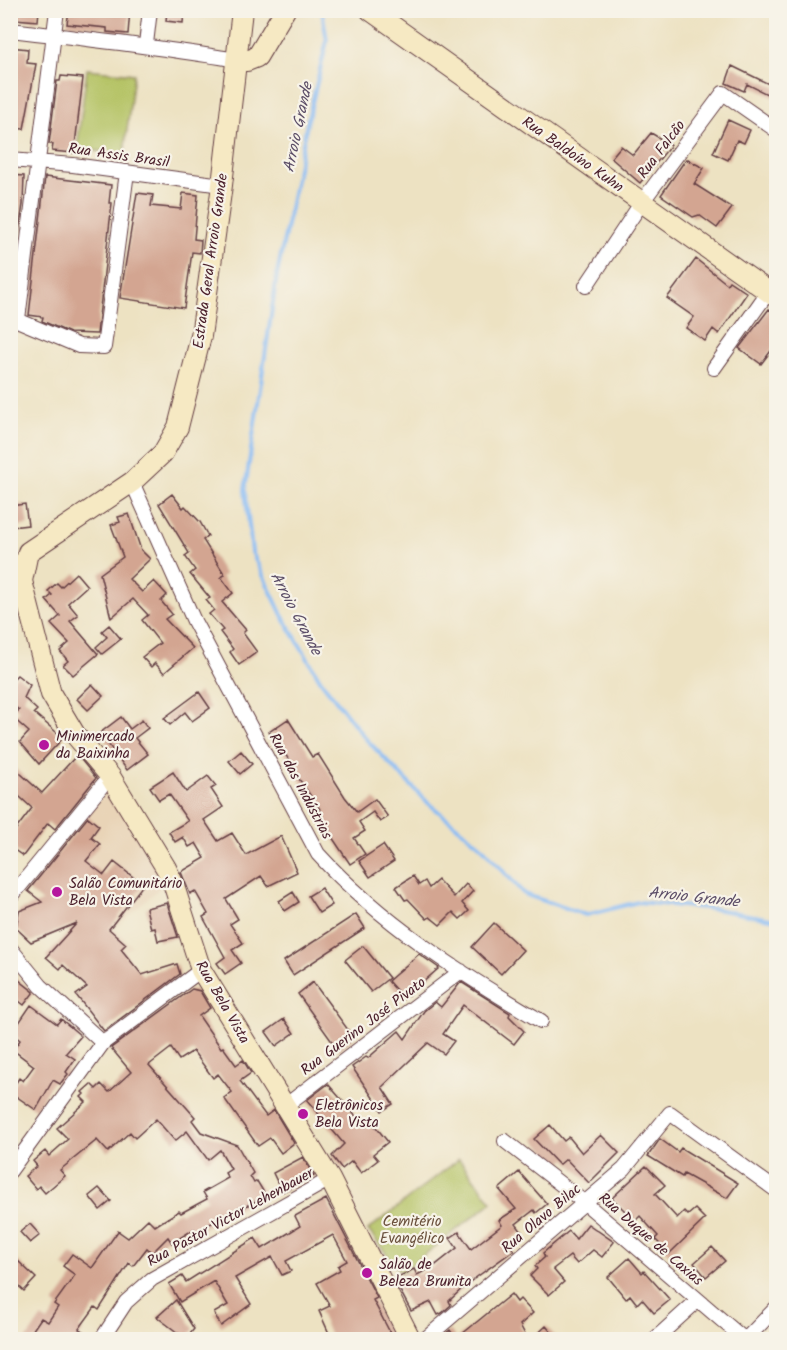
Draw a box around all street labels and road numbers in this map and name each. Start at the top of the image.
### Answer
street label: Rua Baldoíno Kuhn [516,111,628,199]
street label: Rua Falcão [632,115,692,184]
street label: Rua Assis Brasil [67,137,171,175]
street label: Estrada Geral Arroio Grande [187,172,235,350]
street label: Rua das Indústrias [262,729,339,844]
street label: Rua Bela Vista [189,956,256,1049]
street label: Rua Guerino José Pivato [296,971,432,1082]
street label: Rua Pastor Victor Lehenbauer [143,1161,319,1274]
street label: Rua Olavo Bilac [496,1178,587,1260]
street label: Rua Duque de Caxias [592,1187,709,1293]

